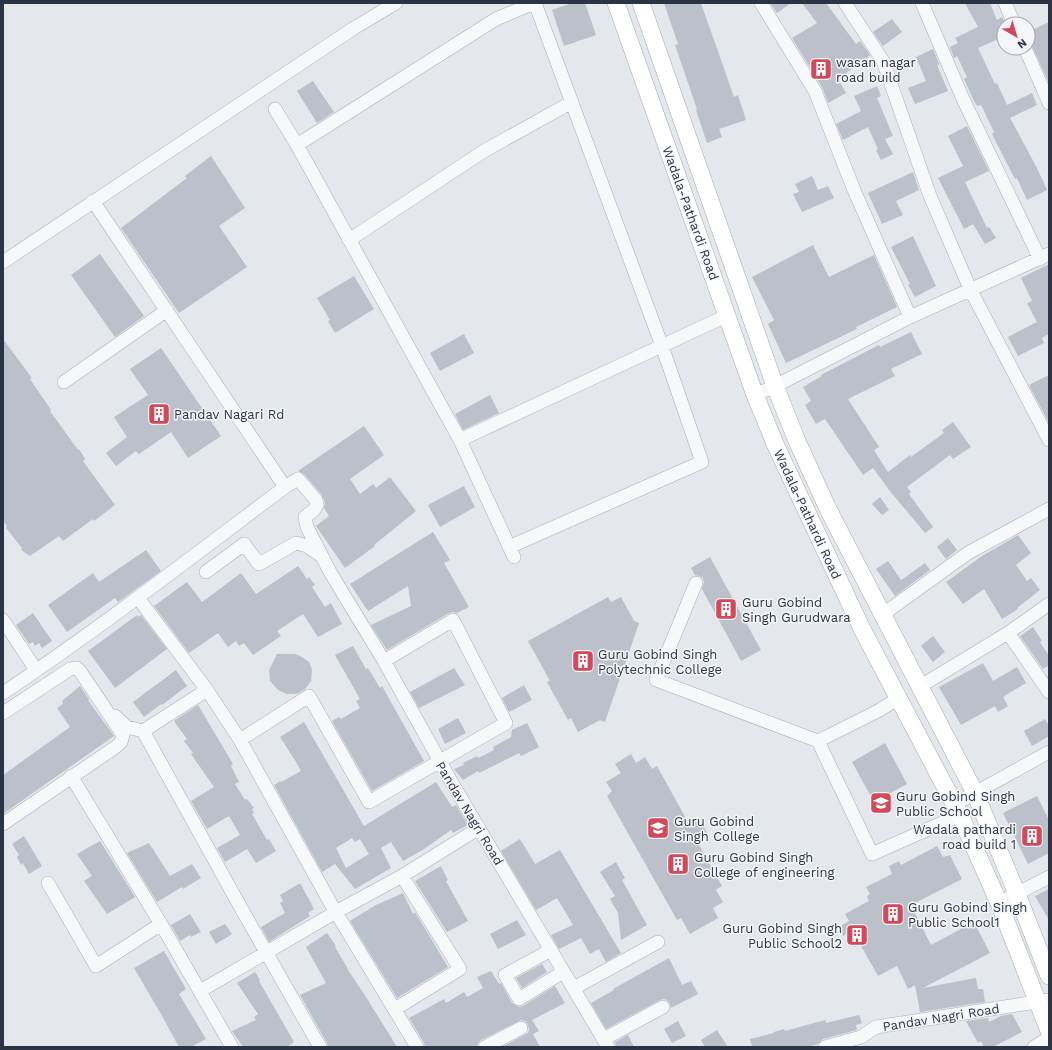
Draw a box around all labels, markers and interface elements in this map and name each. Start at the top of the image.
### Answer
north arrow [996,16,1036,56]
text: N [1015,36,1029,51]
place label: wasan nagar road build [836,55,916,85]
building icon: wasan nagar road build [808,56,834,82]
street label: Wadala-Pathardi Road [659,144,722,282]
building icon: Pandav Nagari Rd [146,401,172,427]
place label: Pandav Nagari Rd [174,407,284,422]
street label: Wadala-Pathardi Road [771,447,844,581]
place label: Guru Gobind Singh Gurudwara [742,595,851,625]
building icon: Guru Gobind Singh Gurudwara [713,596,739,622]
place label: Guru Gobind Singh Polytechnic College [598,647,722,677]
building icon: Guru Gobind Singh Polytechnic College [570,648,596,674]
street label: Pandav Nagri Road [433,759,506,868]
place label: Guru Gobind Singh Public School [896,789,1015,819]
school or university icon: Guru Gobind Singh Public School [868,790,894,816]
place label: Guru Gobind Singh College [674,814,760,844]
school or university icon: Guru Gobind Singh College [645,815,671,841]
place label: Wadala pathardi road build 1 [913,822,1016,852]
building icon: Wadala pathardi road build 1 [1019,823,1045,849]
place label: Guru Gobind Singh College of engineering [694,850,835,880]
building icon: Guru Gobind Singh College of engineering [665,851,691,877]
place label: Guru Gobind Singh Public School1 [908,900,1027,930]
building icon: Guru Gobind Singh Public School1 [880,901,906,927]
place label: Guru Gobind Singh Public School2 [723,921,842,951]
building icon: Guru Gobind Singh Public School2 [844,922,870,948]
street label: Pandav Nagri Road [882,1001,1001,1034]

